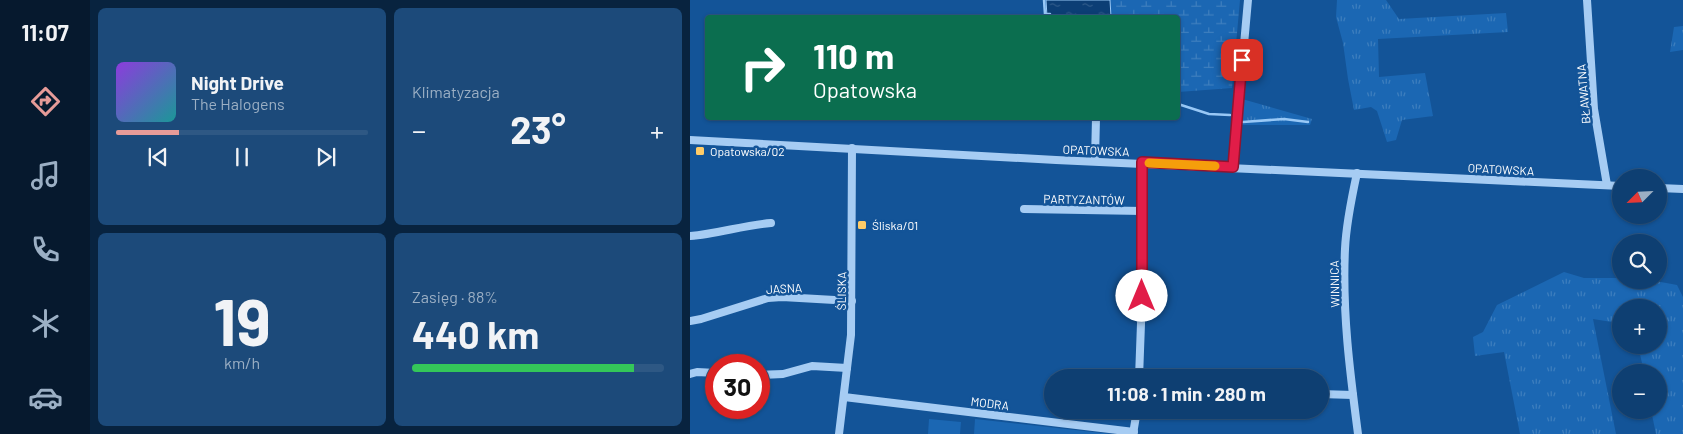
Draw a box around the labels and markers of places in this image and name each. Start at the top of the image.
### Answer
pin [1221,39,1263,81]
place label: Opatowska/02 [710,144,785,158]
marker: Opatowska/02 [694,145,706,157]
place label: Śliska/01 [872,218,918,232]
marker: Śliska/01 [856,219,868,231]

